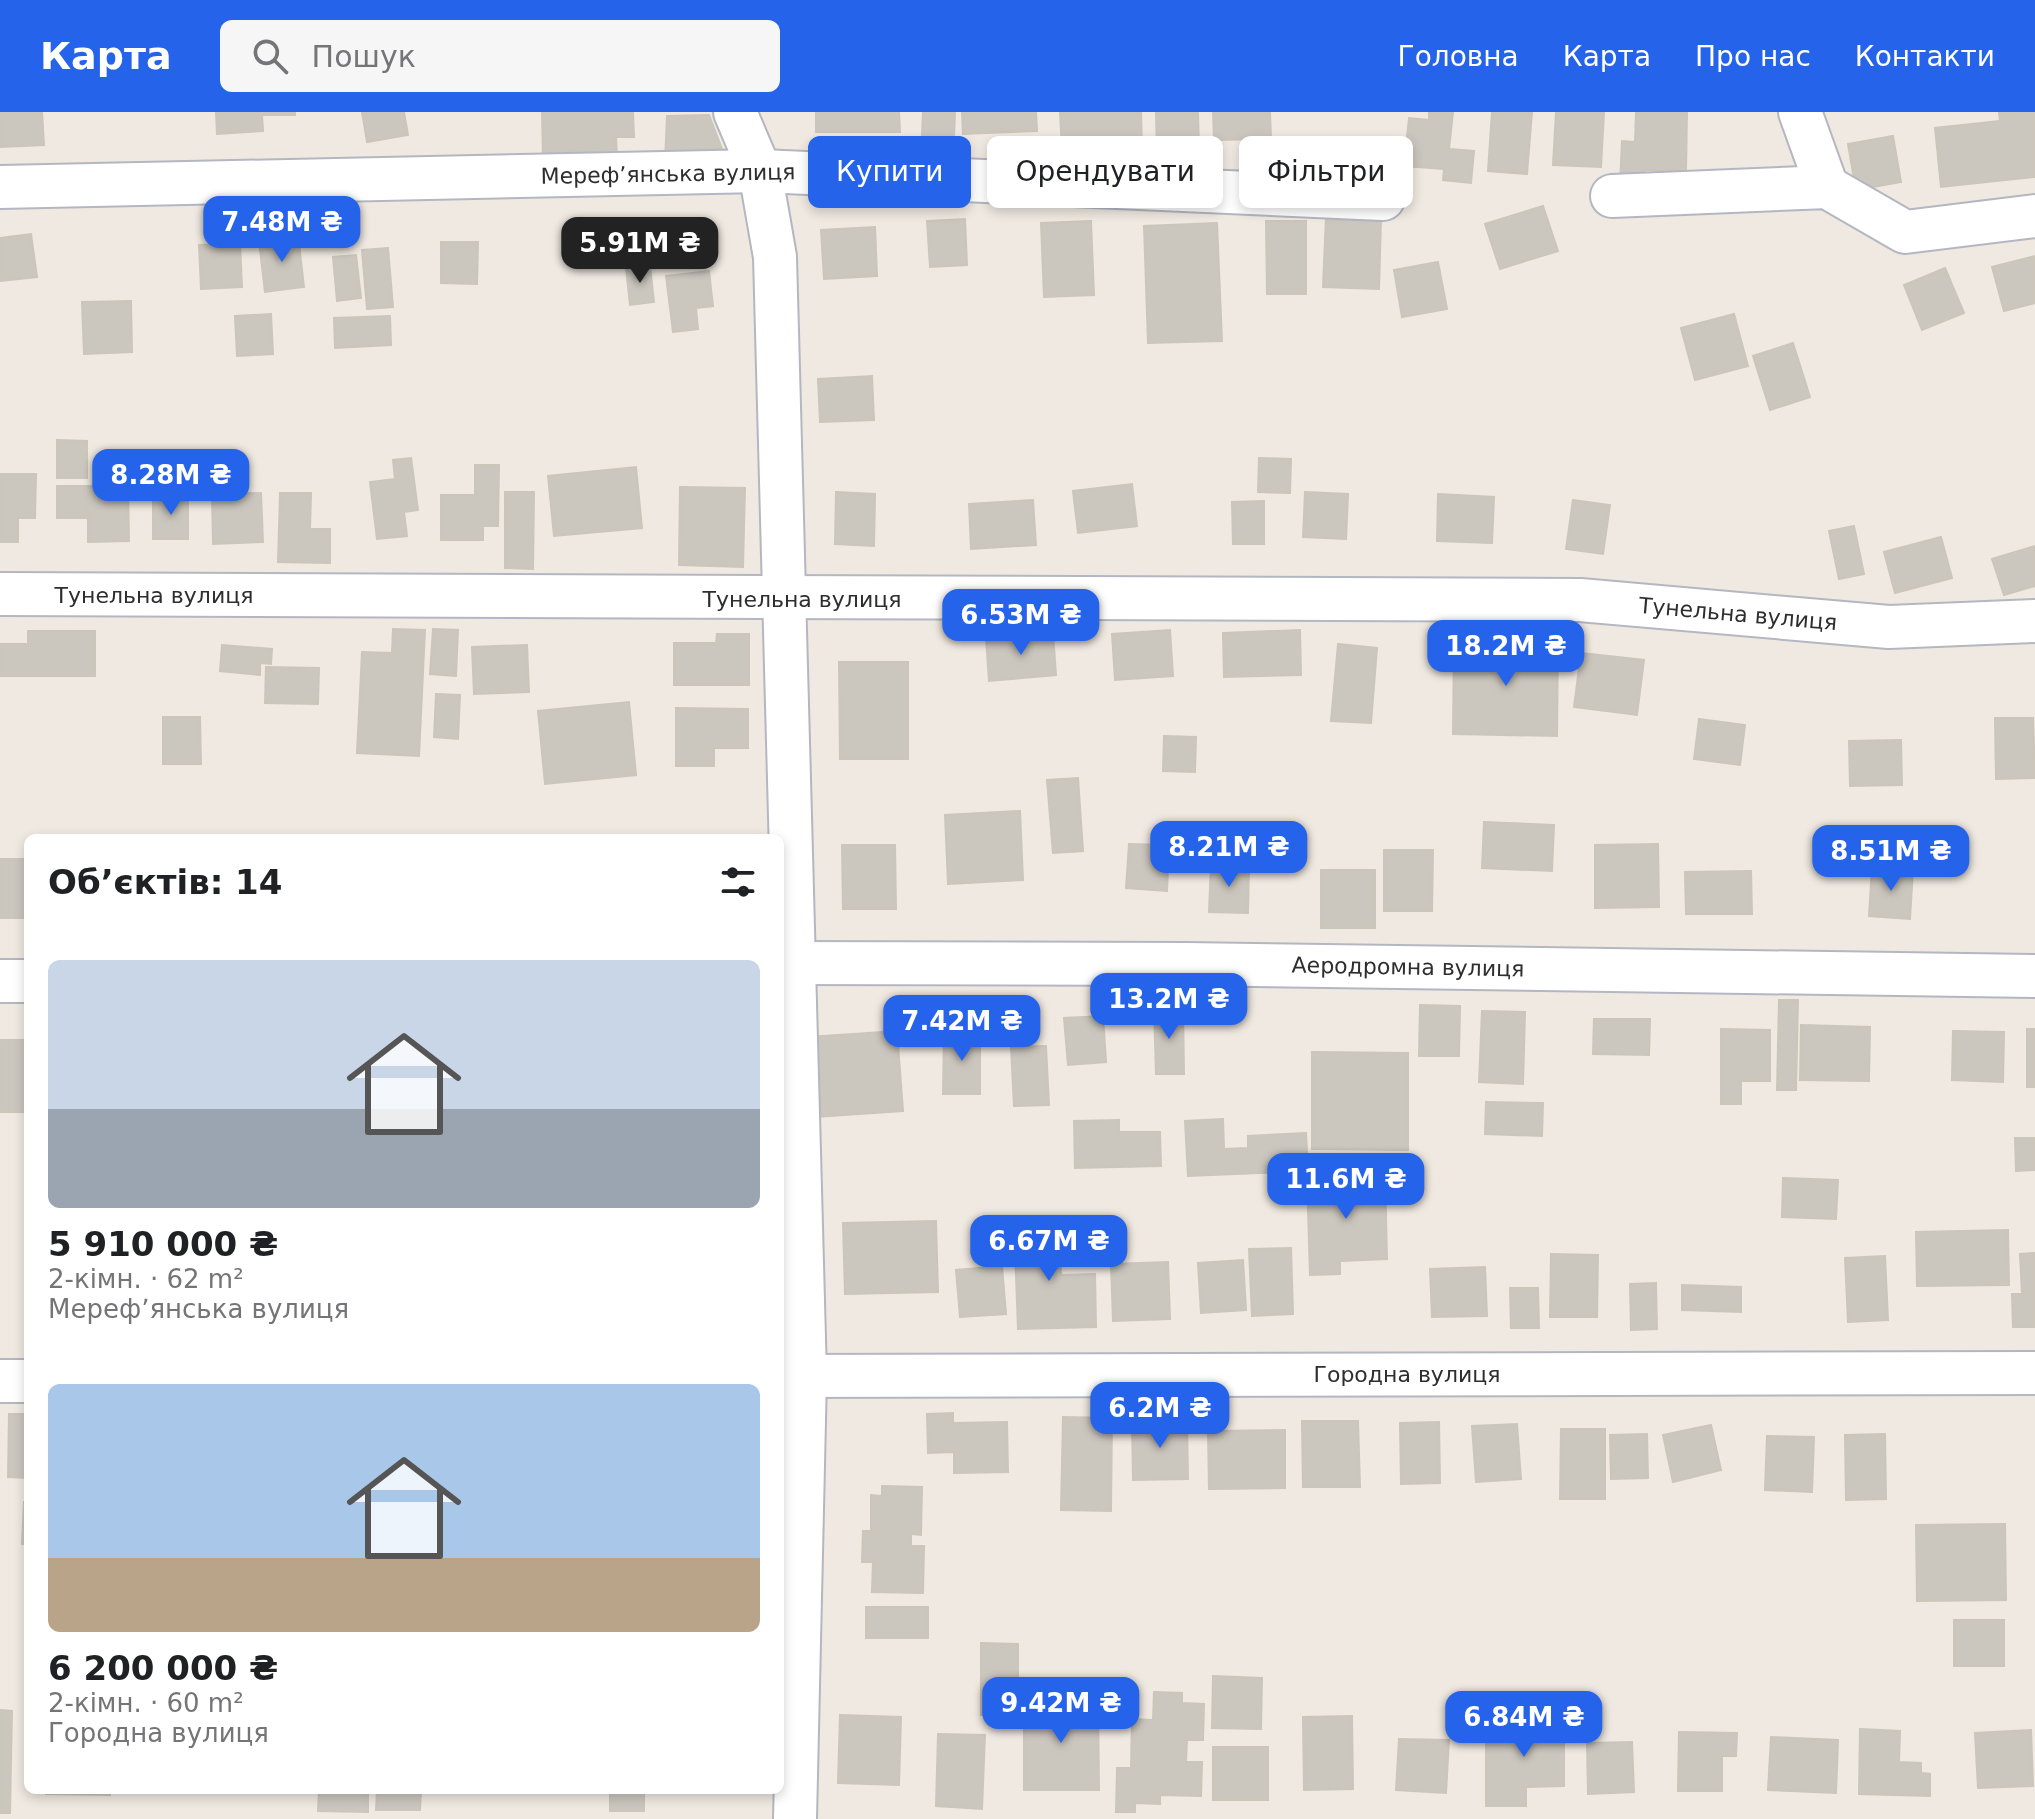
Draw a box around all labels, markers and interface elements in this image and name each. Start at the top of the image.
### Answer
search box [220,20,780,92]
text: Карта [40,34,172,78]
icon: search [248,34,292,78]
text: Пошук [312,39,416,74]
text: Головна [1398,40,1519,73]
text: Карта [1563,40,1651,73]
text: Про нас [1695,40,1811,73]
text: Контакти [1855,40,1995,73]
chip: Купити [808,136,971,208]
chip: Орендувати [987,136,1223,208]
chip: Фільтри [1239,136,1413,208]
street label: Мерефʼянська вулиця [540,159,796,189]
pin: 7.48M ₴ [208,196,356,264]
text: 7.48M ₴ [221,207,343,237]
pin: 5.91M ₴ [566,217,714,285]
text: 5.91M ₴ [579,228,701,258]
pin: 8.28M ₴ [97,449,245,517]
text: 8.28M ₴ [110,460,232,490]
street label: Тунельна вулиця [54,583,253,608]
street label: Тунельна вулиця [702,587,901,612]
pin: 6.53M ₴ [947,589,1095,657]
street label: Тунельна вулиця [1637,593,1838,635]
text: 6.53M ₴ [960,600,1082,630]
pin: 18.2M ₴ [1432,620,1580,688]
text: 18.2M ₴ [1445,631,1567,661]
pin: 8.21M ₴ [1155,821,1303,889]
pin: 8.51M ₴ [1817,825,1965,893]
text: 8.21M ₴ [1168,832,1290,862]
text: 8.51M ₴ [1830,836,1952,866]
icon: filters [716,860,760,904]
text: Об’єктів: 14 [48,862,282,902]
street label: Аеродромна вулиця [1291,952,1525,982]
pin: 13.2M ₴ [1095,973,1243,1041]
text: 13.2M ₴ [1108,984,1230,1014]
pin: 7.42M ₴ [888,995,1036,1063]
text: 7.42M ₴ [901,1006,1023,1036]
icon: home [332,1012,476,1156]
pin: 11.6M ₴ [1272,1153,1420,1221]
text: 11.6M ₴ [1285,1164,1407,1194]
pin: 6.67M ₴ [975,1215,1123,1283]
text: 5 910 000 ₴ [48,1224,278,1264]
text: 6.67M ₴ [988,1226,1110,1256]
text: 2-кімн. · 62 m² [48,1264,244,1294]
text: Мерефʼянська вулиця [48,1294,349,1324]
street label: Городна вулиця [1314,1362,1500,1387]
pin: 6.2M ₴ [1095,1382,1225,1450]
text: 6.2M ₴ [1108,1393,1212,1423]
icon: home [332,1436,476,1580]
text: 6 200 000 ₴ [48,1648,278,1688]
pin: 9.42M ₴ [987,1677,1135,1745]
text: 2-кімн. · 60 m² [48,1688,244,1718]
text: 9.42M ₴ [1000,1688,1122,1718]
pin: 6.84M ₴ [1450,1691,1598,1759]
text: 6.84M ₴ [1463,1702,1585,1732]
text: Городна вулиця [48,1718,269,1748]

